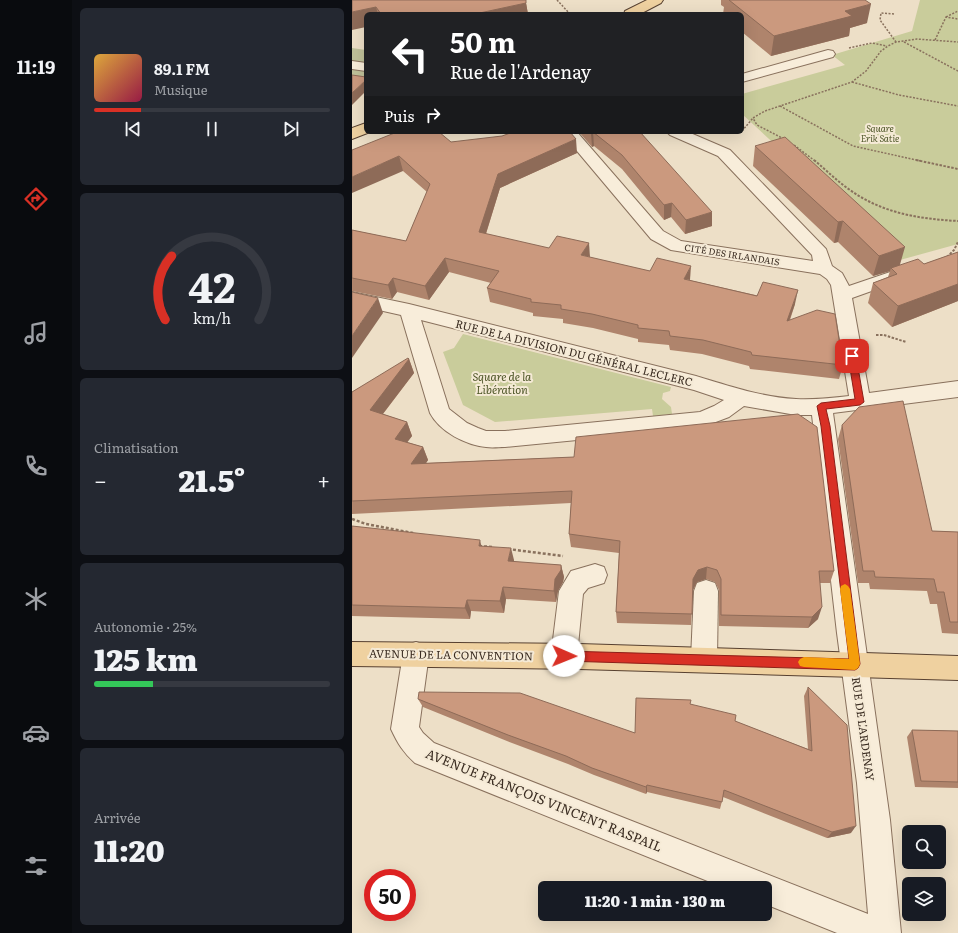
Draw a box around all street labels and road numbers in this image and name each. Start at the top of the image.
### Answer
street label: CITÉ DES IRLANDAIS [684,240,781,268]
street label: RUE DE LA DIVISION DU GÉNÉRAL LECLERC [454,315,695,389]
street label: AVENUE DE LA CONVENTION [369,645,533,663]
street label: RUE DE L'ARDENAY [849,676,879,782]
street label: AVENUE FRANÇOIS VINCENT RASPAIL [423,743,665,856]

